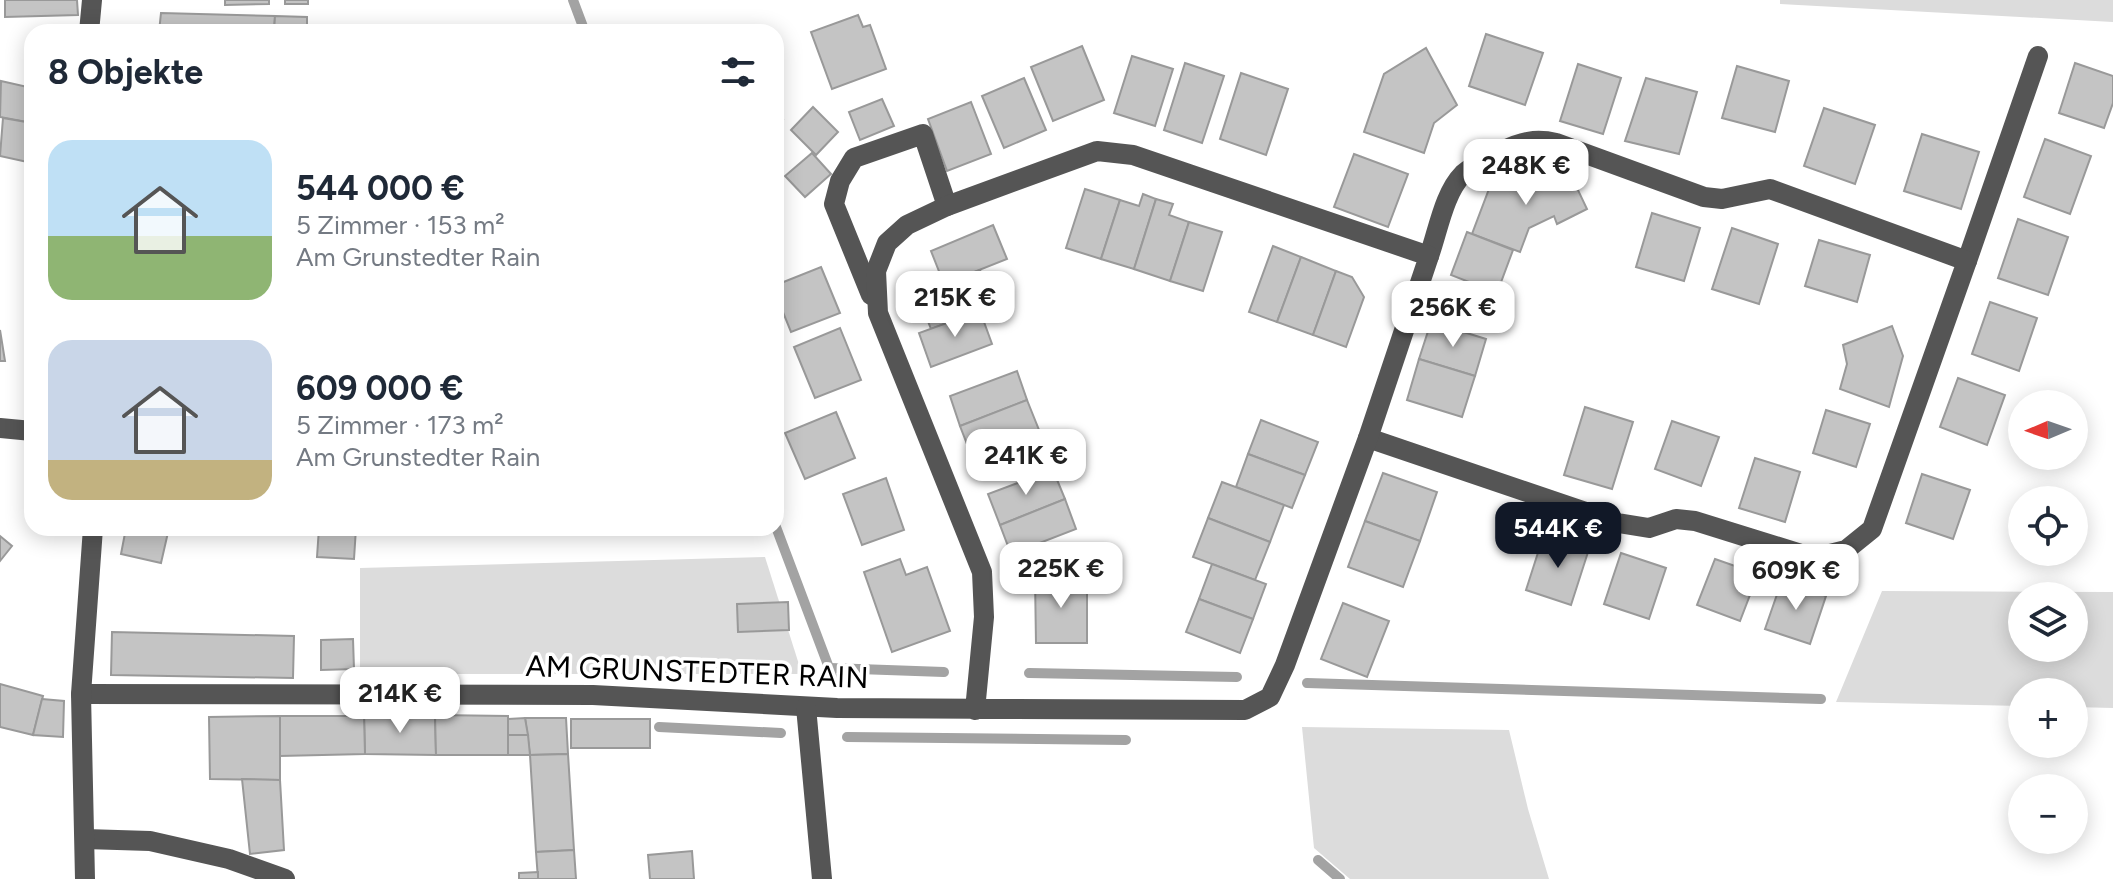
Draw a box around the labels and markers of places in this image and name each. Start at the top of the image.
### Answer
pin: 248K € [1461,139,1591,207]
pin: 215K € [890,271,1020,339]
pin: 256K € [1388,281,1518,349]
pin: 241K € [961,429,1091,497]
pin: 544K € [1493,502,1623,570]
pin: 225K € [996,542,1126,610]
pin: 609K € [1731,544,1861,612]
pin: 214K € [335,667,465,735]

